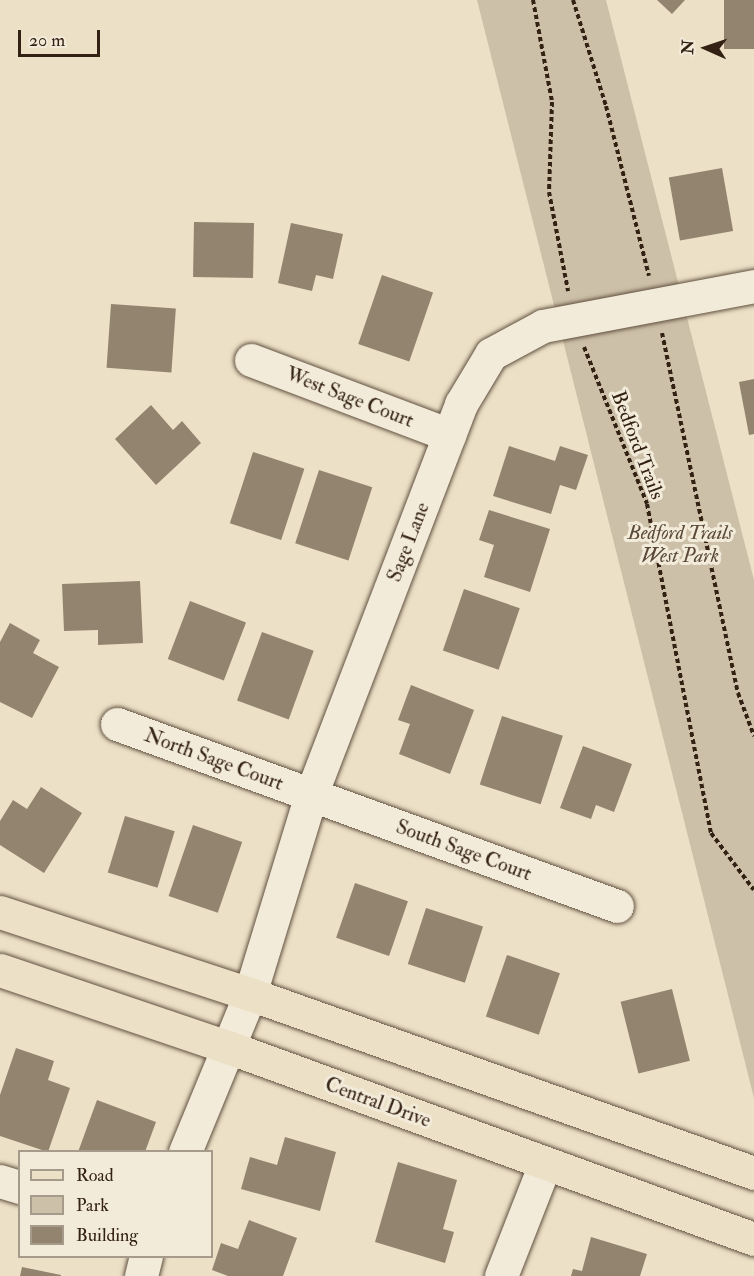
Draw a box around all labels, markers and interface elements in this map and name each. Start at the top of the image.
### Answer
scale bar [21,18,104,56]
north arrow [676,18,736,78]
text: 20 m [29,29,65,52]
text: N [678,39,698,55]
street label: West Sage Court [283,362,417,432]
street label: Bedford Trails [606,387,670,503]
street label: Sage Lane [382,499,434,585]
park label: Bedford Trails West Park [628,521,732,568]
street label: North Sage Court [141,723,287,795]
street label: South Sage Court [393,814,535,886]
street label: Central Drive [322,1072,434,1132]
legend [18,1150,213,1258]
text: Road [76,1164,114,1187]
text: Park [76,1194,109,1217]
text: Building [76,1224,138,1247]

